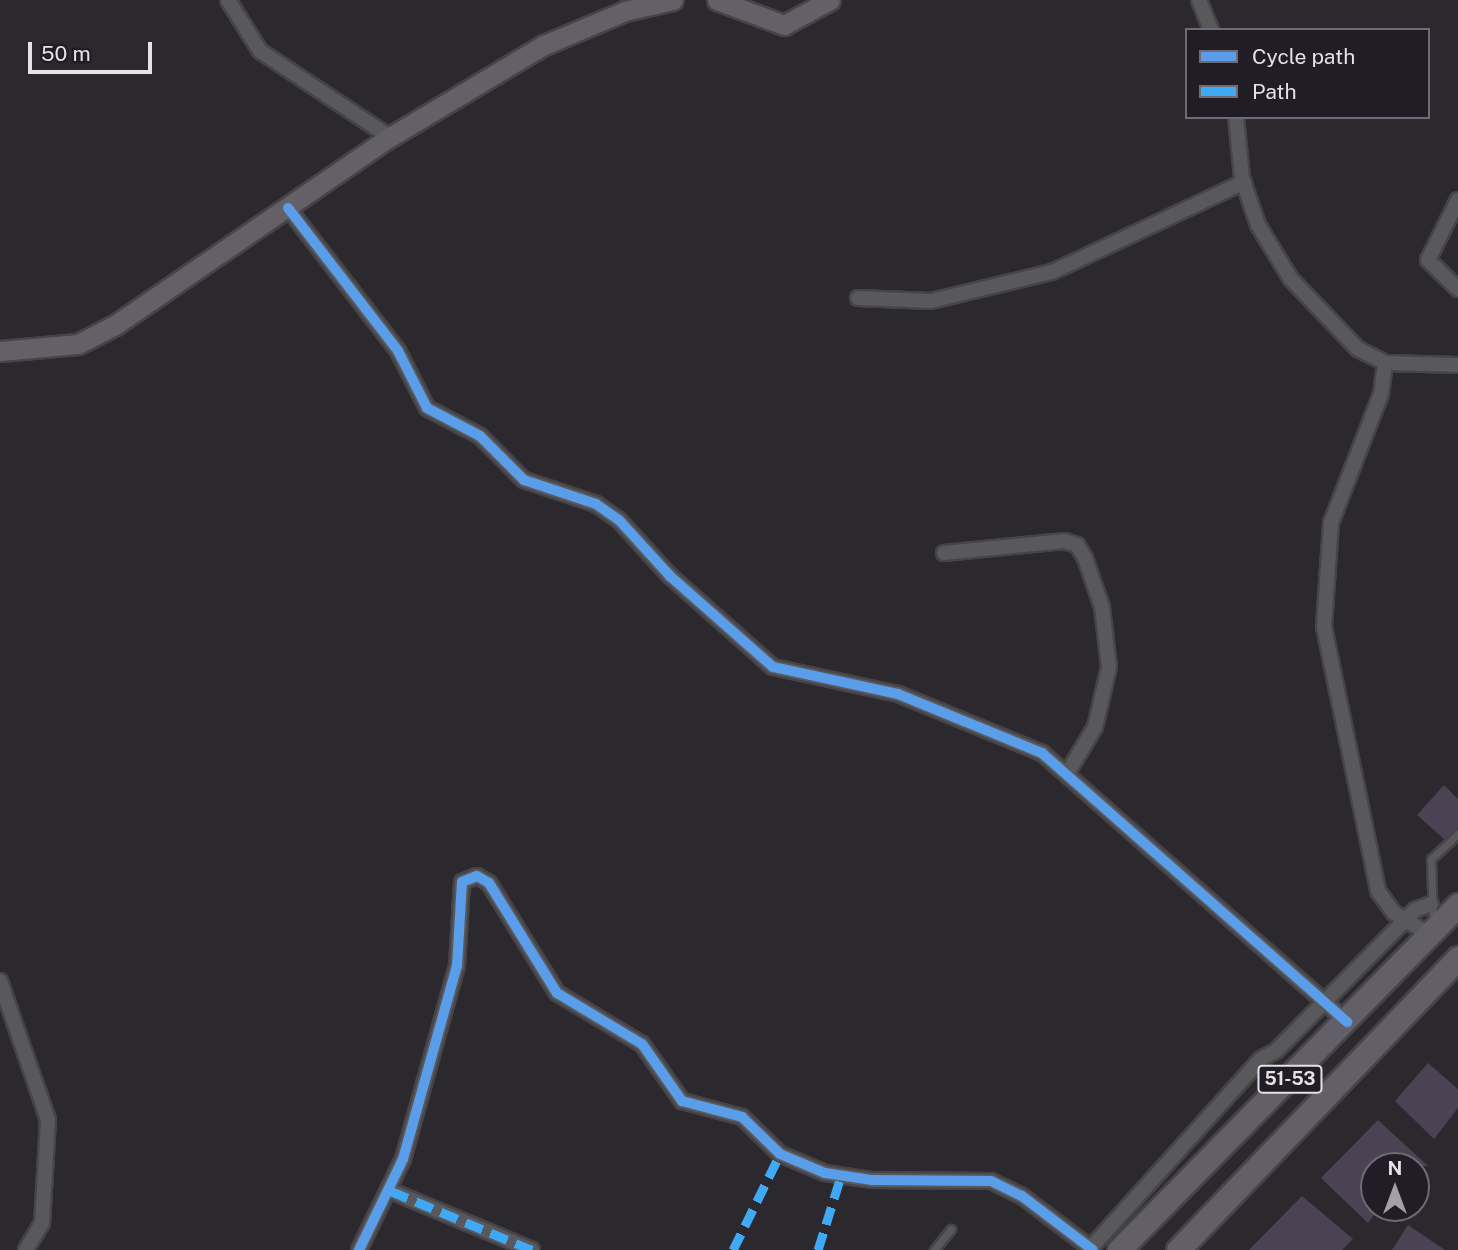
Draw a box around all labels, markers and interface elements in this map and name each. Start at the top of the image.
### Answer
scale bar [32,28,156,72]
legend [1185,28,1430,119]
text: 50 m [41,41,91,66]
text: Cycle path [1252,44,1355,69]
text: Path [1252,79,1297,104]
road number: 51-53 [1257,1064,1323,1094]
north arrow [1360,1152,1430,1222]
text: N [1388,1157,1402,1179]

